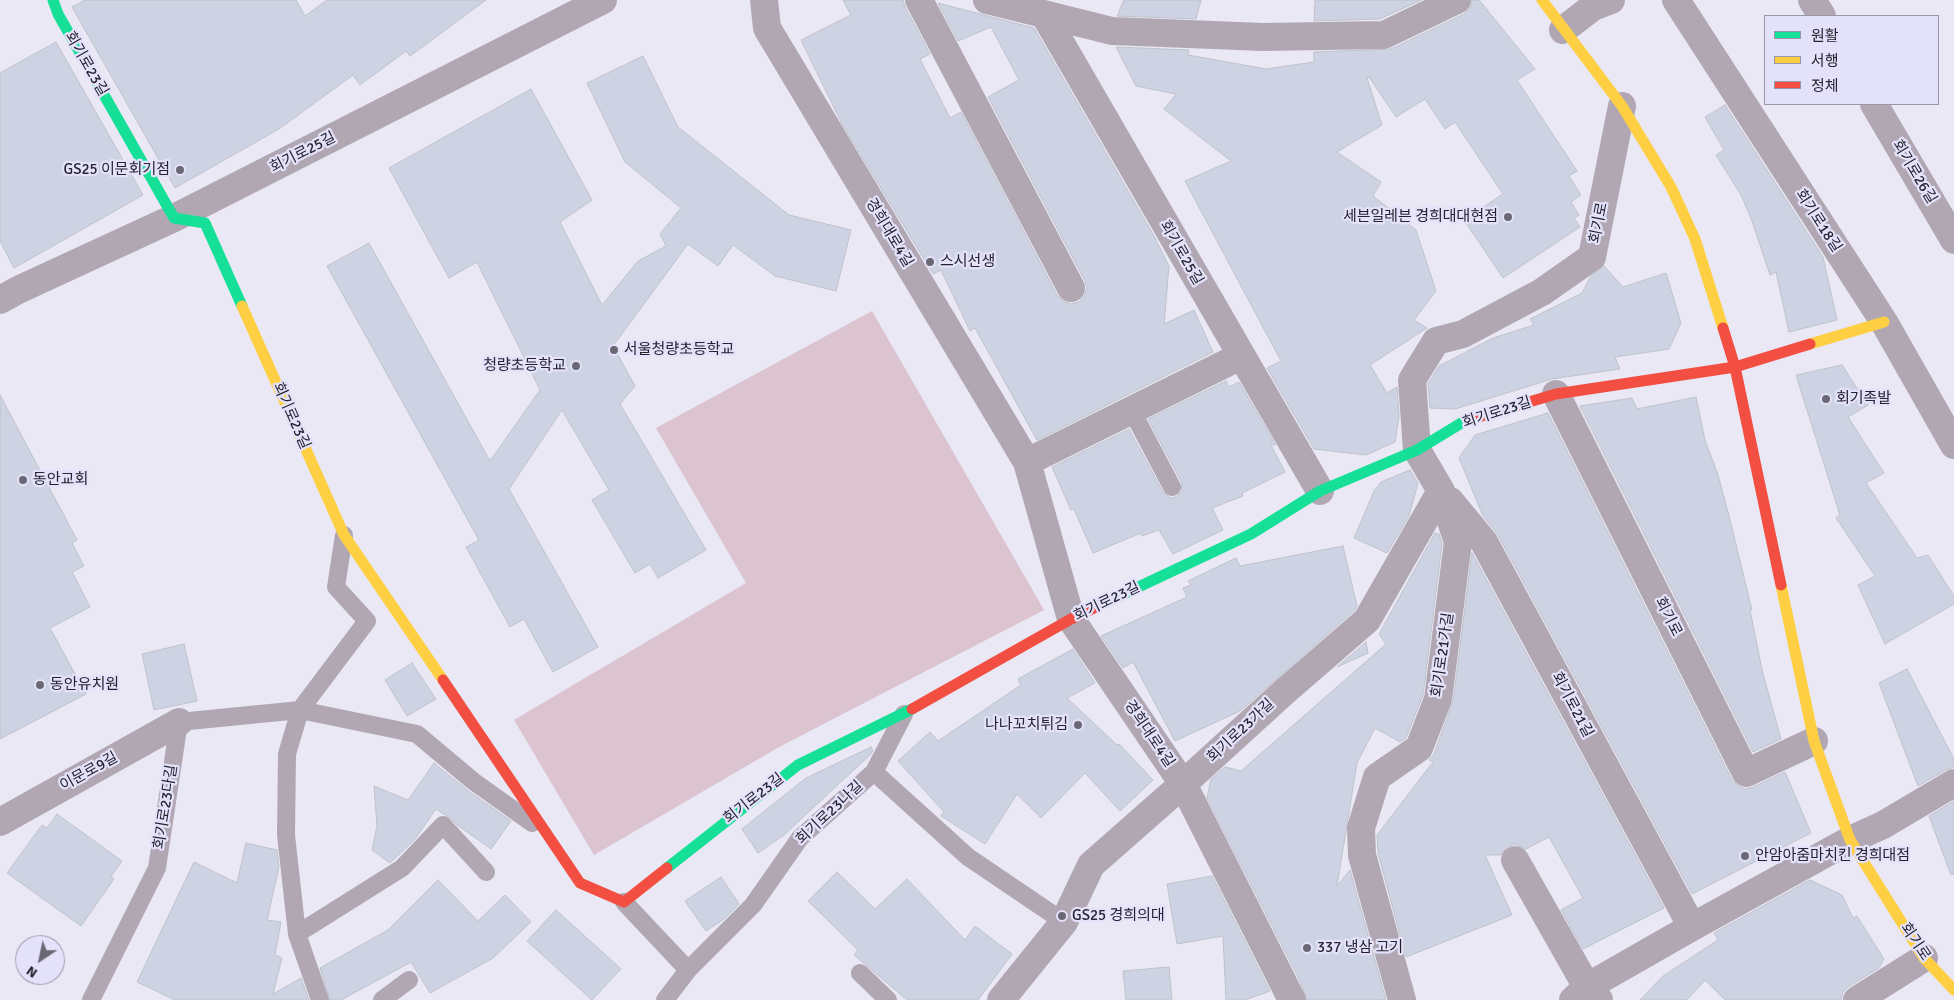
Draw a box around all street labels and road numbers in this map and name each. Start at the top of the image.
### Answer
street label: 회기로23길 [60,29,112,99]
street label: 회기로25길 [267,129,339,177]
street label: 회기로26길 [1888,137,1940,207]
street label: 회기로18길 [1791,186,1845,256]
street label: 경희대로4길 [861,195,917,271]
street label: 회기로 [1586,201,1612,245]
street label: 회기로25길 [1155,218,1207,288]
street label: 회기로23길 [268,380,314,452]
street label: 회기로23길 [1460,393,1534,433]
street label: 회기로23길 [1071,578,1143,626]
street label: 회기로 [1651,594,1685,640]
street label: 회기로21가길 [1428,612,1458,698]
street label: 회기로21길 [1547,669,1597,741]
street label: 회기로23가길 [1204,695,1278,767]
street label: 경희대로4길 [1120,697,1178,771]
street label: 이문로9길 [57,749,121,795]
street label: 회기로23다길 [150,764,182,850]
street label: 회기로23길 [720,770,788,828]
street label: 회기로23나길 [793,777,867,849]
street label: 회기로 [1896,920,1934,964]

